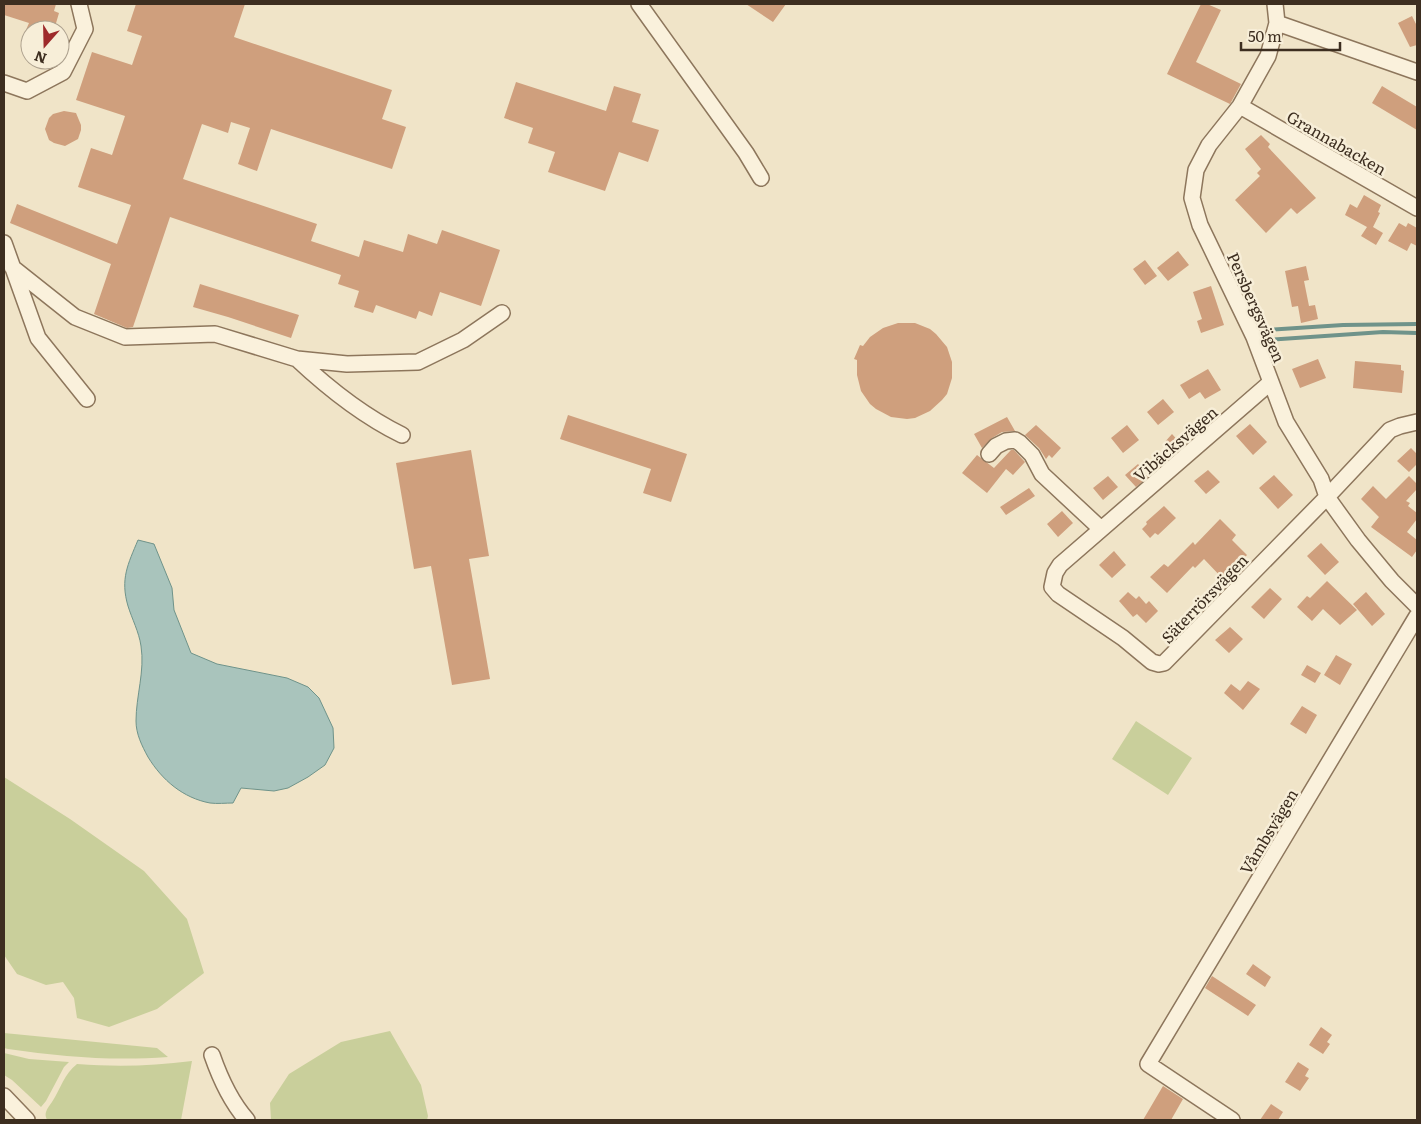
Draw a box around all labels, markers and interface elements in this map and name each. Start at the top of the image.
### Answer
north arrow [20,20,70,70]
scale bar [1241,20,1340,52]
text: 50 m [1248,24,1282,47]
text: N [31,47,49,70]
street label: Grannabacken [1283,104,1392,181]
street label: Persbergsvägen [1222,248,1292,366]
street label: Vibäcksvägen [1128,399,1223,486]
street label: Säterrörsvägen [1155,548,1253,648]
street label: Våmbsvägen [1233,783,1303,878]

